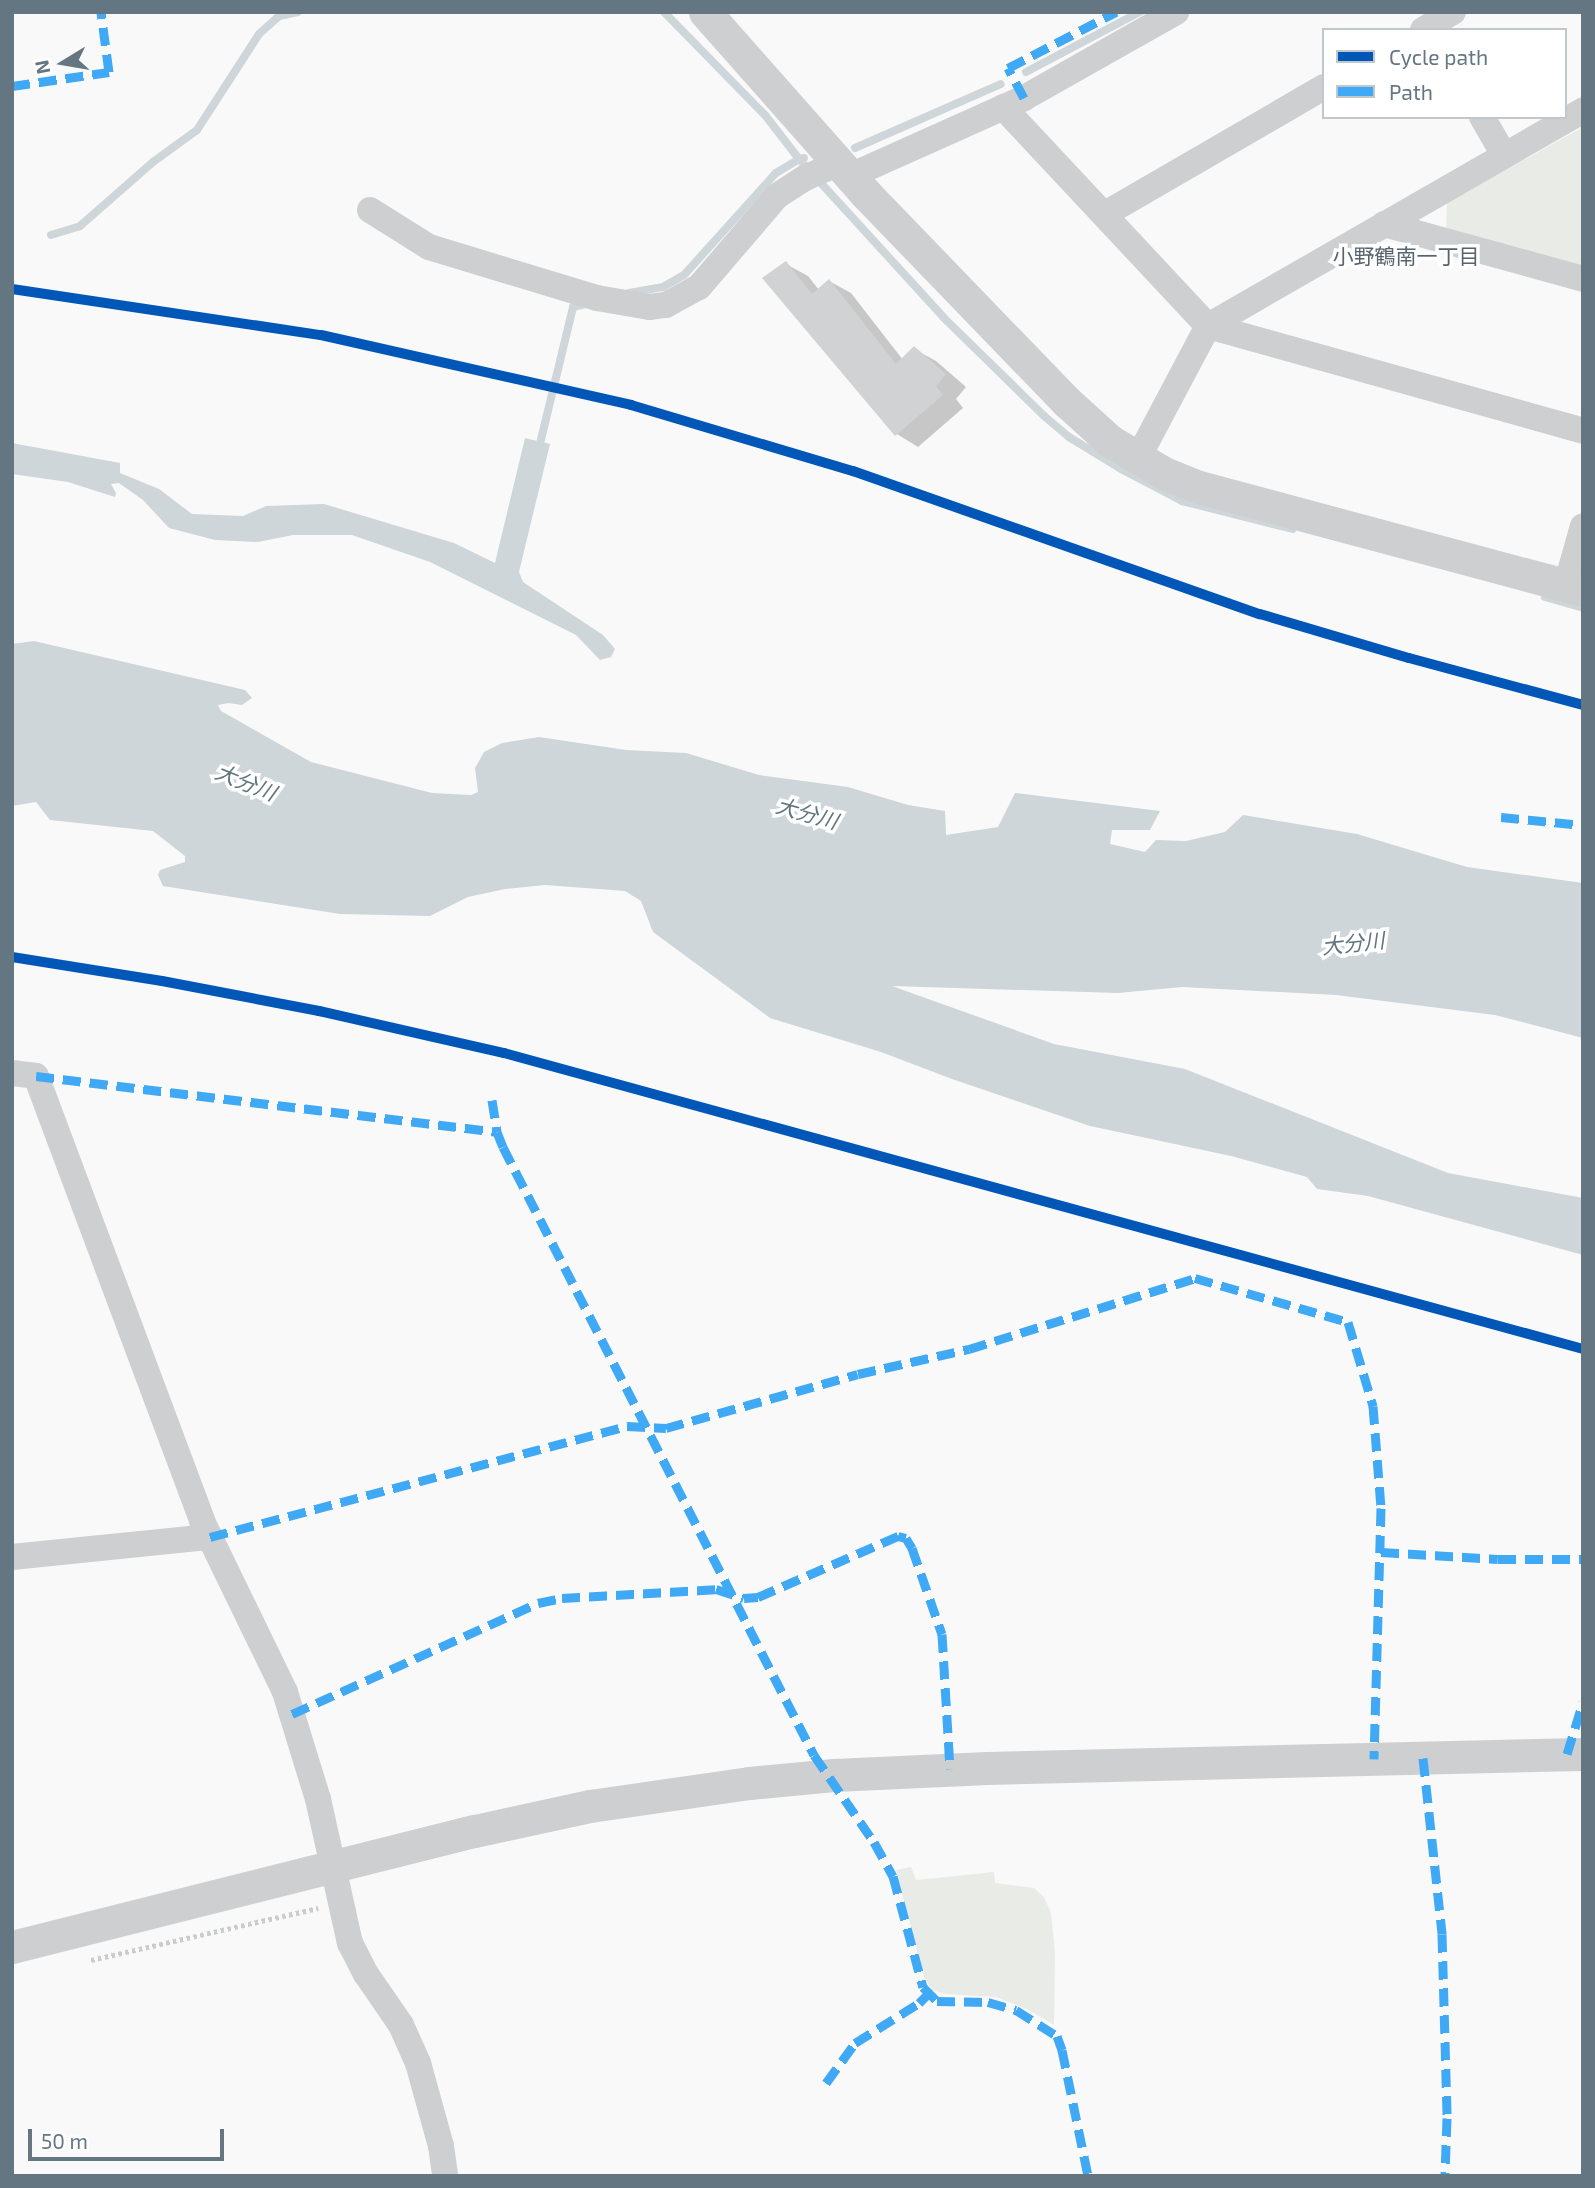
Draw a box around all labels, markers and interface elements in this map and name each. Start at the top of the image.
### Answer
north arrow [28,28,98,98]
legend [1322,28,1567,119]
text: Cycle path [1389,44,1488,69]
text: N [29,58,54,76]
text: Path [1389,79,1433,104]
district label: 小野鶴南一丁目 [1333,243,1479,269]
water label: 大分川 [212,759,280,805]
water label: 大分川 [773,792,841,834]
water label: 大分川 [1320,927,1386,959]
scale bar [32,2114,228,2158]
text: 50 m [41,2128,88,2153]

